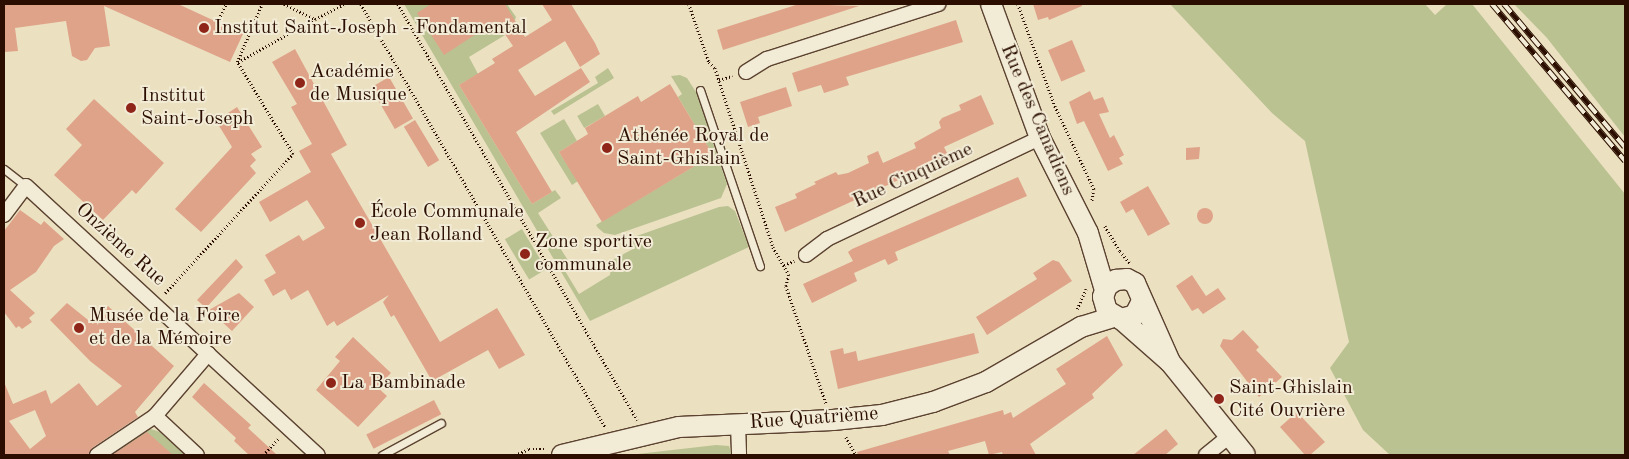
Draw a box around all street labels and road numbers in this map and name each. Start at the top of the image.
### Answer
street label: Rue des Canadiens [994,41,1080,199]
street label: Rue Cinquième [849,138,977,214]
street label: Onzième Rue [70,198,170,292]
street label: Rue Quatrième [749,403,879,435]

